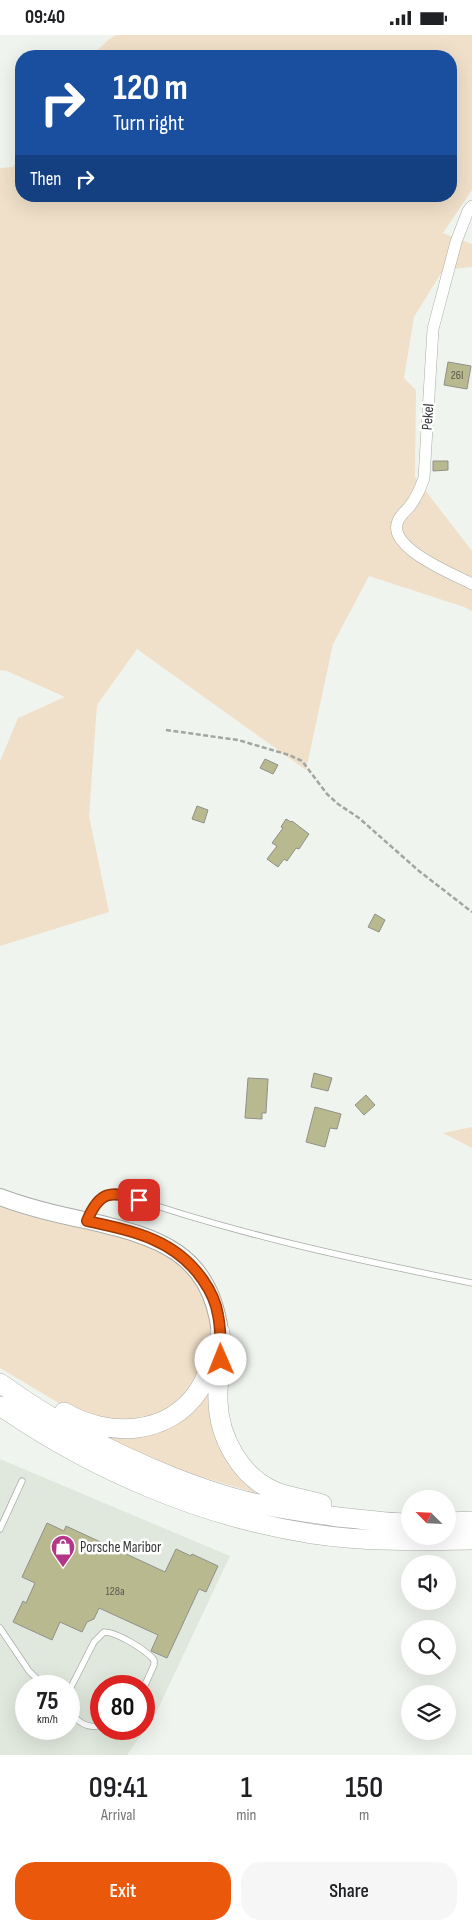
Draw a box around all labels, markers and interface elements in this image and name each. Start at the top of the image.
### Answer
text: 09:40 [25,6,65,29]
text: 120 m [113,67,188,110]
icon: right [30,70,95,135]
text: Turn right [113,110,184,137]
icon: right [71,165,99,193]
text: Then [30,168,61,191]
house number: 26I [451,368,463,383]
street label: Pekel [418,403,438,431]
pin [118,1179,160,1221]
icon: arrive [125,1186,153,1214]
position arrow [194,1333,246,1385]
north arrow [401,1490,456,1545]
map controls [401,1490,456,1740]
shop icon: Porsche Maribor [50,1534,76,1568]
place label: Porsche Maribor [80,1538,162,1557]
button: sound [401,1555,456,1610]
house number: 128a [105,1584,125,1599]
button: search [401,1620,456,1675]
speed limit sign: 80 [90,1675,155,1740]
button: layers [401,1685,456,1740]
text: 75 [37,1686,58,1717]
text: km/h [37,1712,58,1727]
text: 09:41 [89,1770,148,1806]
text: 1 [241,1770,252,1806]
text: 150 [345,1770,383,1806]
text: Arrival [101,1806,135,1825]
text: min [236,1806,256,1825]
text: m [359,1806,369,1825]
button: Exit [15,1862,231,1920]
button: Share [241,1862,457,1920]

